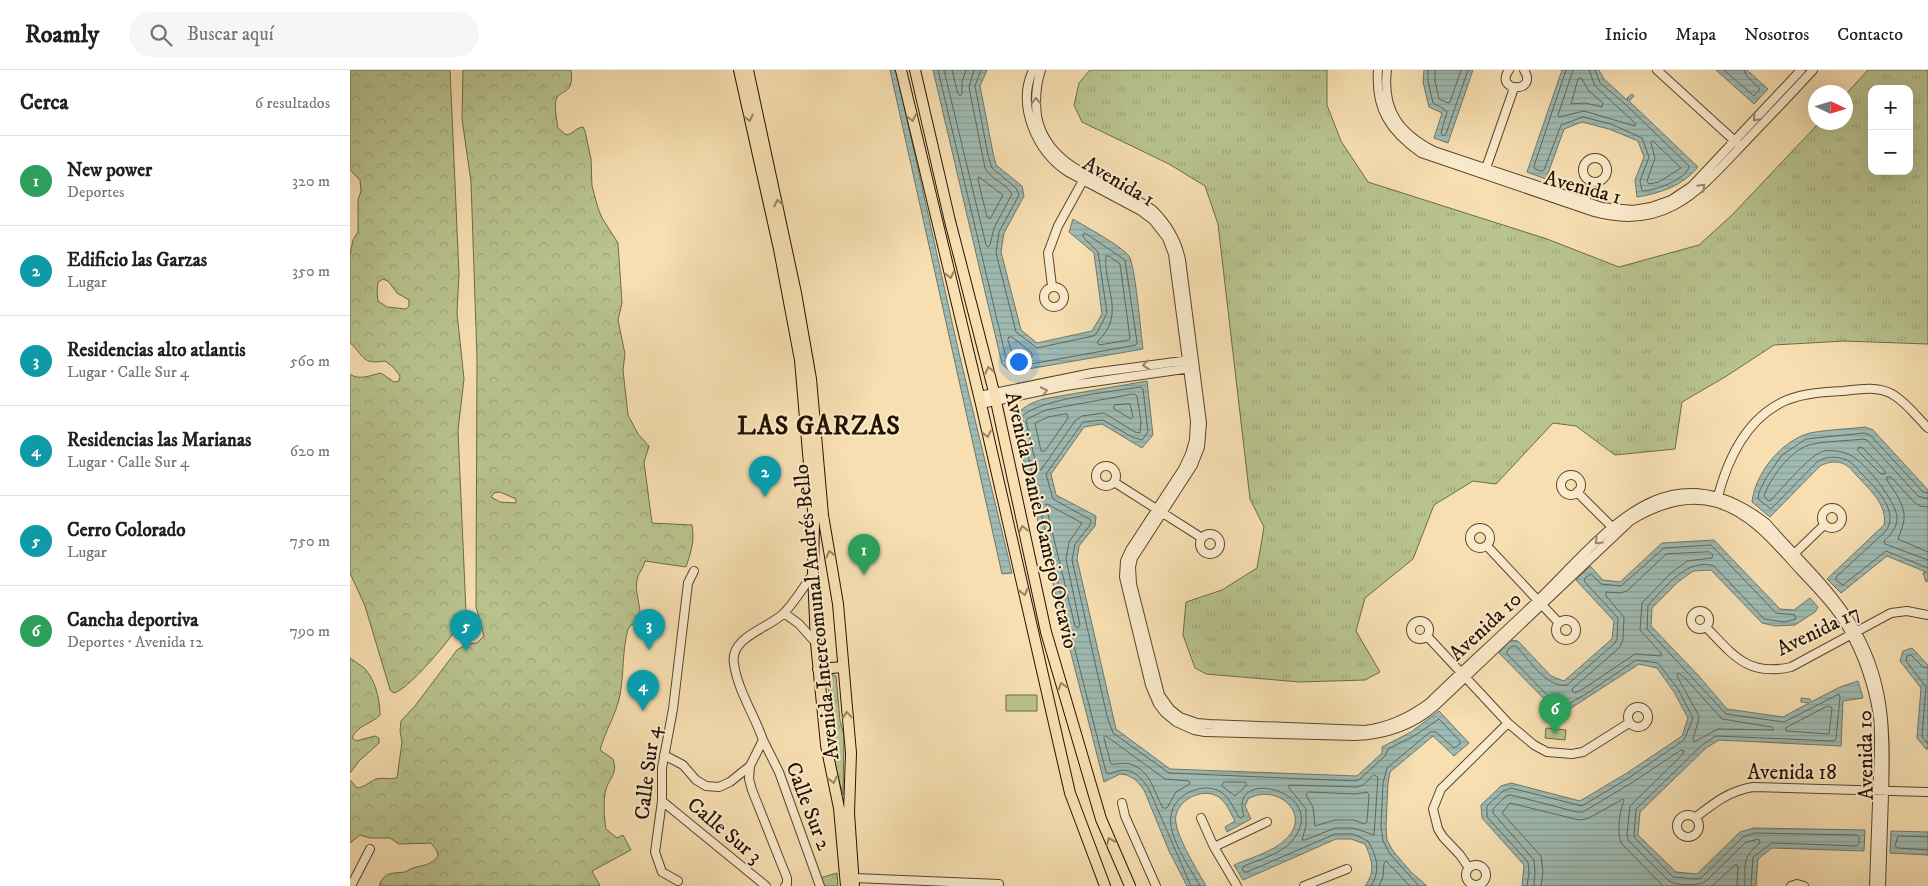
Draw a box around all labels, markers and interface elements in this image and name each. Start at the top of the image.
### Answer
search box [129,12,479,57]
text: Roamly [25,20,99,50]
icon: search [147,21,175,49]
text: Buscar aquí [187,23,274,46]
text: Inicio [1605,24,1647,46]
text: Mapa [1675,24,1716,46]
text: Nosotros [1744,24,1809,46]
text: Contacto [1837,24,1903,46]
north arrow [1808,85,1853,130]
map controls [1868,85,1913,175]
button: + [1868,85,1913,130]
text: Cerca [20,90,68,116]
text: 6 resultados [255,93,330,113]
one-way arrow [1031,97,1042,105]
one-way arrow [744,113,754,122]
one-way arrow [906,113,917,122]
one-way arrow [1753,113,1762,122]
button: − [1868,130,1913,175]
street label: Avenida 1 [1078,151,1159,213]
text: New power [67,159,152,182]
street label: Avenida 1 [1541,165,1624,211]
text: 1 [33,171,39,191]
text: 320 m [292,171,330,191]
text: Deportes [67,182,124,202]
one-way arrow [1696,183,1705,192]
one-way arrow [773,199,783,208]
text: Edificio las Garzas [67,249,207,272]
text: 2 [32,261,40,281]
text: 350 m [292,261,330,281]
one-way arrow [944,271,955,280]
text: Lugar [67,272,107,292]
text: Residencias alto atlantis [67,339,246,362]
your location [1006,349,1032,375]
text: 3 [33,351,39,371]
text: 560 m [290,351,330,371]
one-way arrow [1141,360,1150,370]
text: Lugar · Calle Sur 4 [67,362,189,382]
one-way arrow [984,366,994,374]
one-way arrow [1039,386,1048,396]
street label: Avenida Daniel Camejo Octavio [999,389,1083,651]
district label: LAS GARZAS [737,410,901,443]
text: Residencias las Marianas [67,429,251,452]
one-way arrow [982,429,992,438]
text: 4 [31,441,41,461]
text: 620 m [290,441,330,461]
text: Lugar · Calle Sur 4 [67,452,189,472]
pin: 2 [749,456,781,497]
street label: Avenida Intercomunal Andrés Bello [789,463,845,761]
text: Cerro Colorado [67,519,185,542]
one-way arrow [1018,524,1029,533]
text: 5 [32,531,40,551]
text: 750 m [290,531,330,551]
pin: 1 [848,534,880,575]
one-way arrow [1594,535,1603,544]
text: Lugar [67,542,107,562]
one-way arrow [825,549,836,558]
street label: Avenida 10 [1444,587,1527,667]
one-way arrow [1018,588,1029,597]
street label: Avenida 17 [1772,600,1865,662]
text: Cancha deportiva [67,609,198,632]
pin: 3 [633,609,665,650]
pin: 5 [450,610,482,651]
text: 6 [32,621,40,641]
text: 790 m [290,621,330,641]
text: Deportes · Avenida 12 [67,632,203,652]
pin: 4 [627,670,659,711]
one-way arrow [1058,683,1068,691]
pin: 6 [1539,693,1571,734]
street label: Avenida 10 [1852,710,1880,800]
one-way arrow [842,711,853,719]
street label: Calle Sur 4 [629,724,667,821]
street label: Calle Sur 2 [779,759,837,855]
street label: Avenida 18 [1747,760,1837,786]
one-way arrow [827,776,838,785]
street label: Calle Sur 3 [682,792,767,870]
one-way arrow [1106,838,1116,846]

